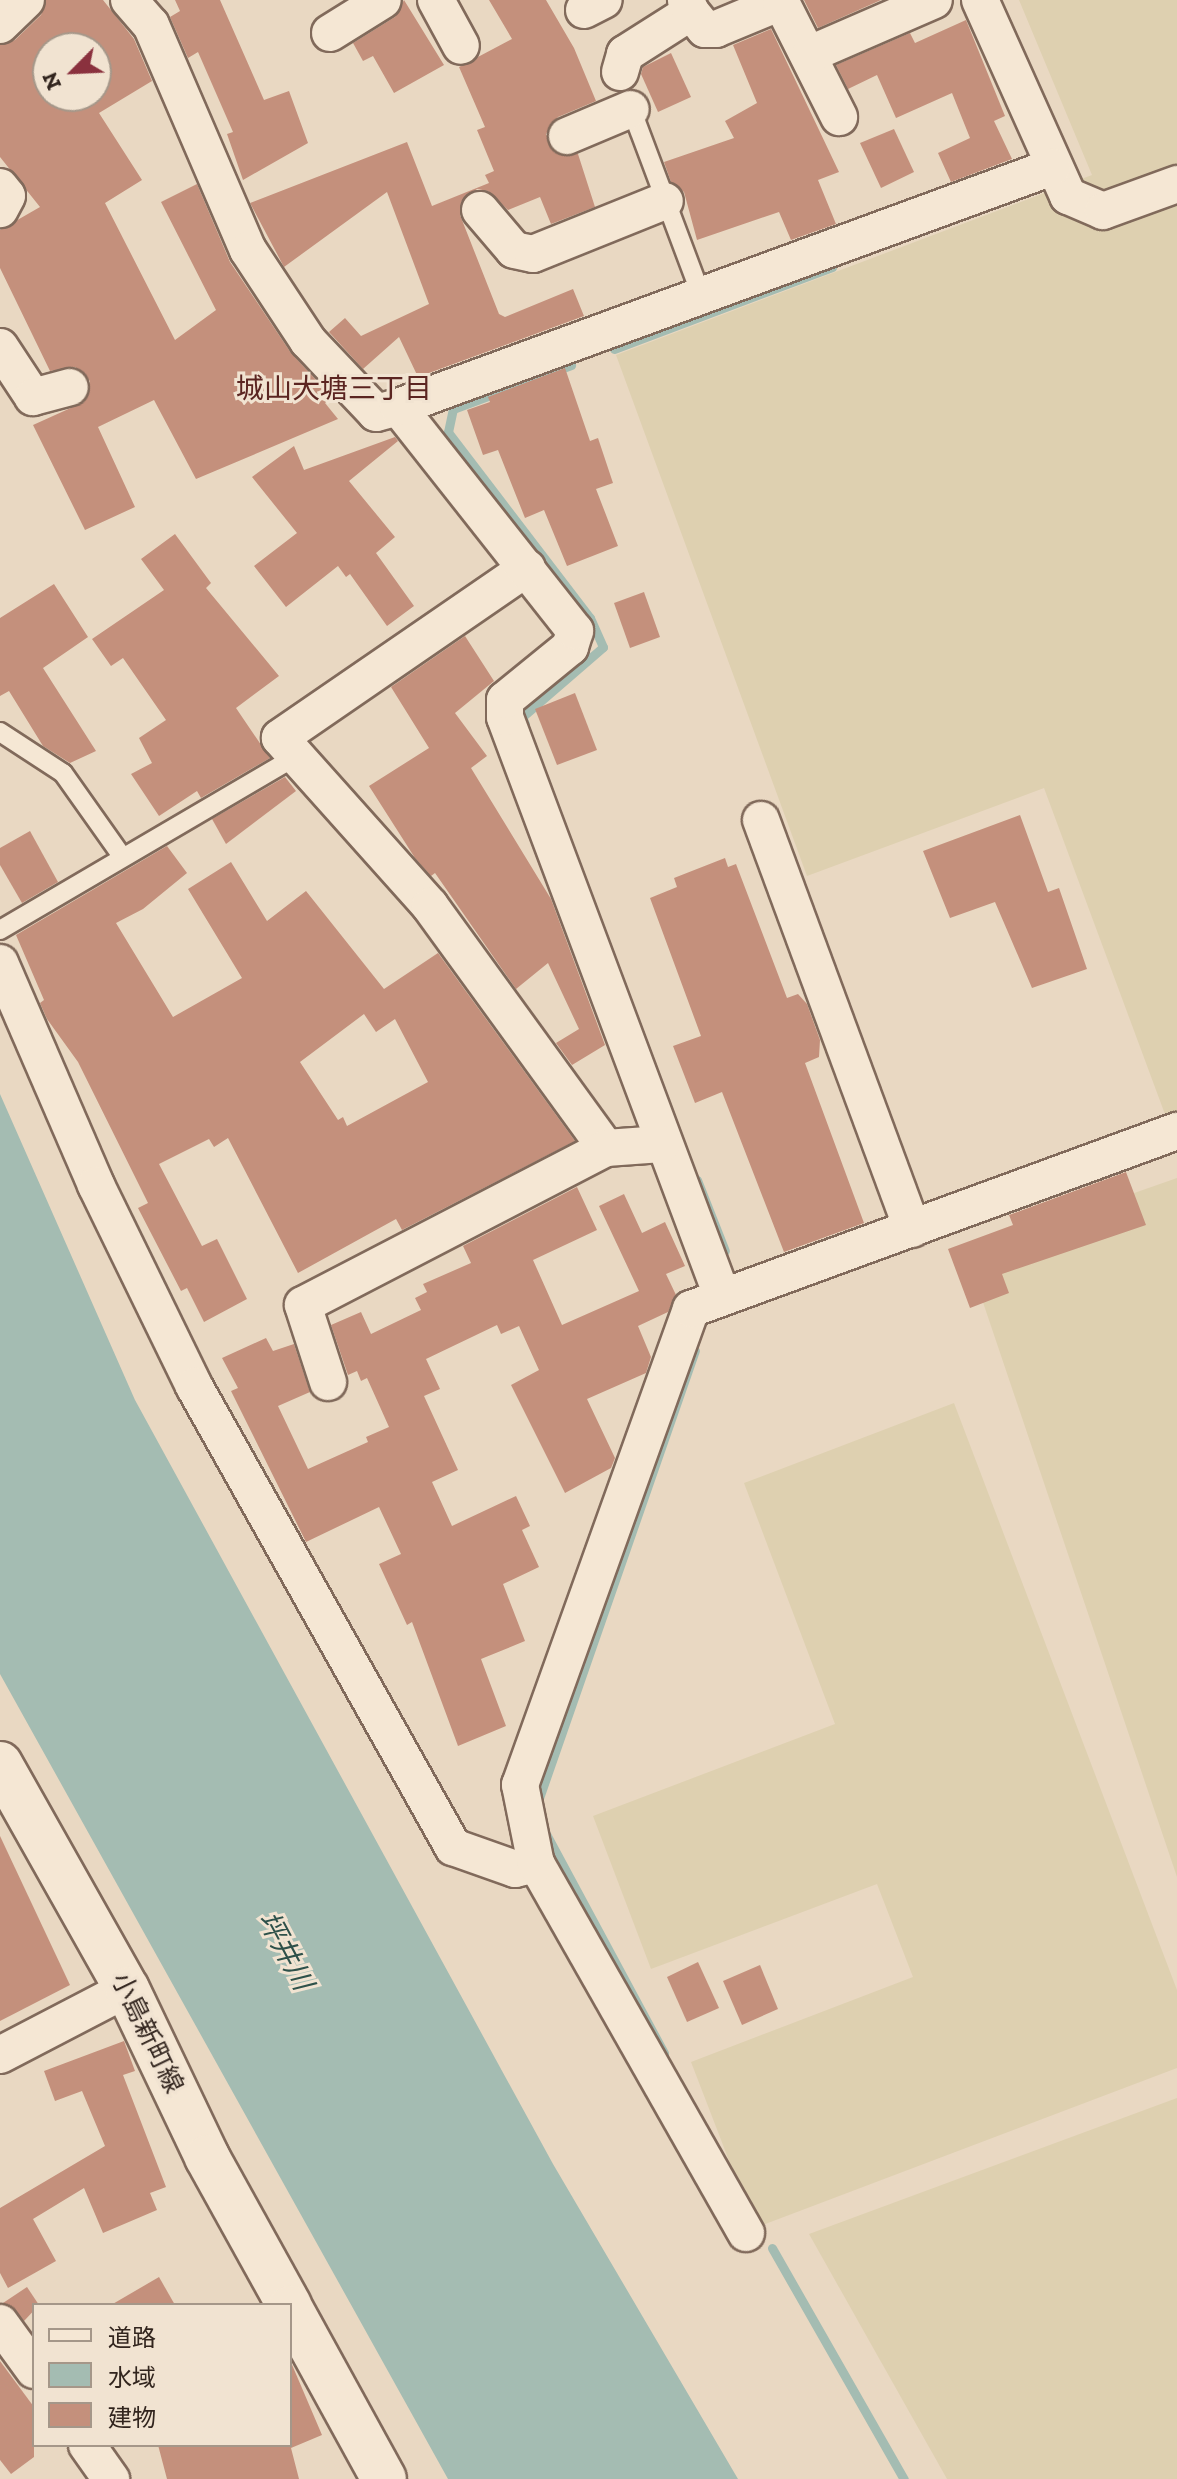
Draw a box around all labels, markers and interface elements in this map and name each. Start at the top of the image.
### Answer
north arrow [32,32,112,112]
text: N [36,68,67,94]
district label: 城山大塘三丁目 [236,372,432,406]
water label: 坪井川 [250,1906,320,1996]
street label: 小島新町線 [104,1968,190,2098]
legend [32,2303,292,2447]
text: 道路 [108,2323,156,2352]
text: 水域 [108,2363,156,2392]
text: 建物 [108,2403,156,2432]

